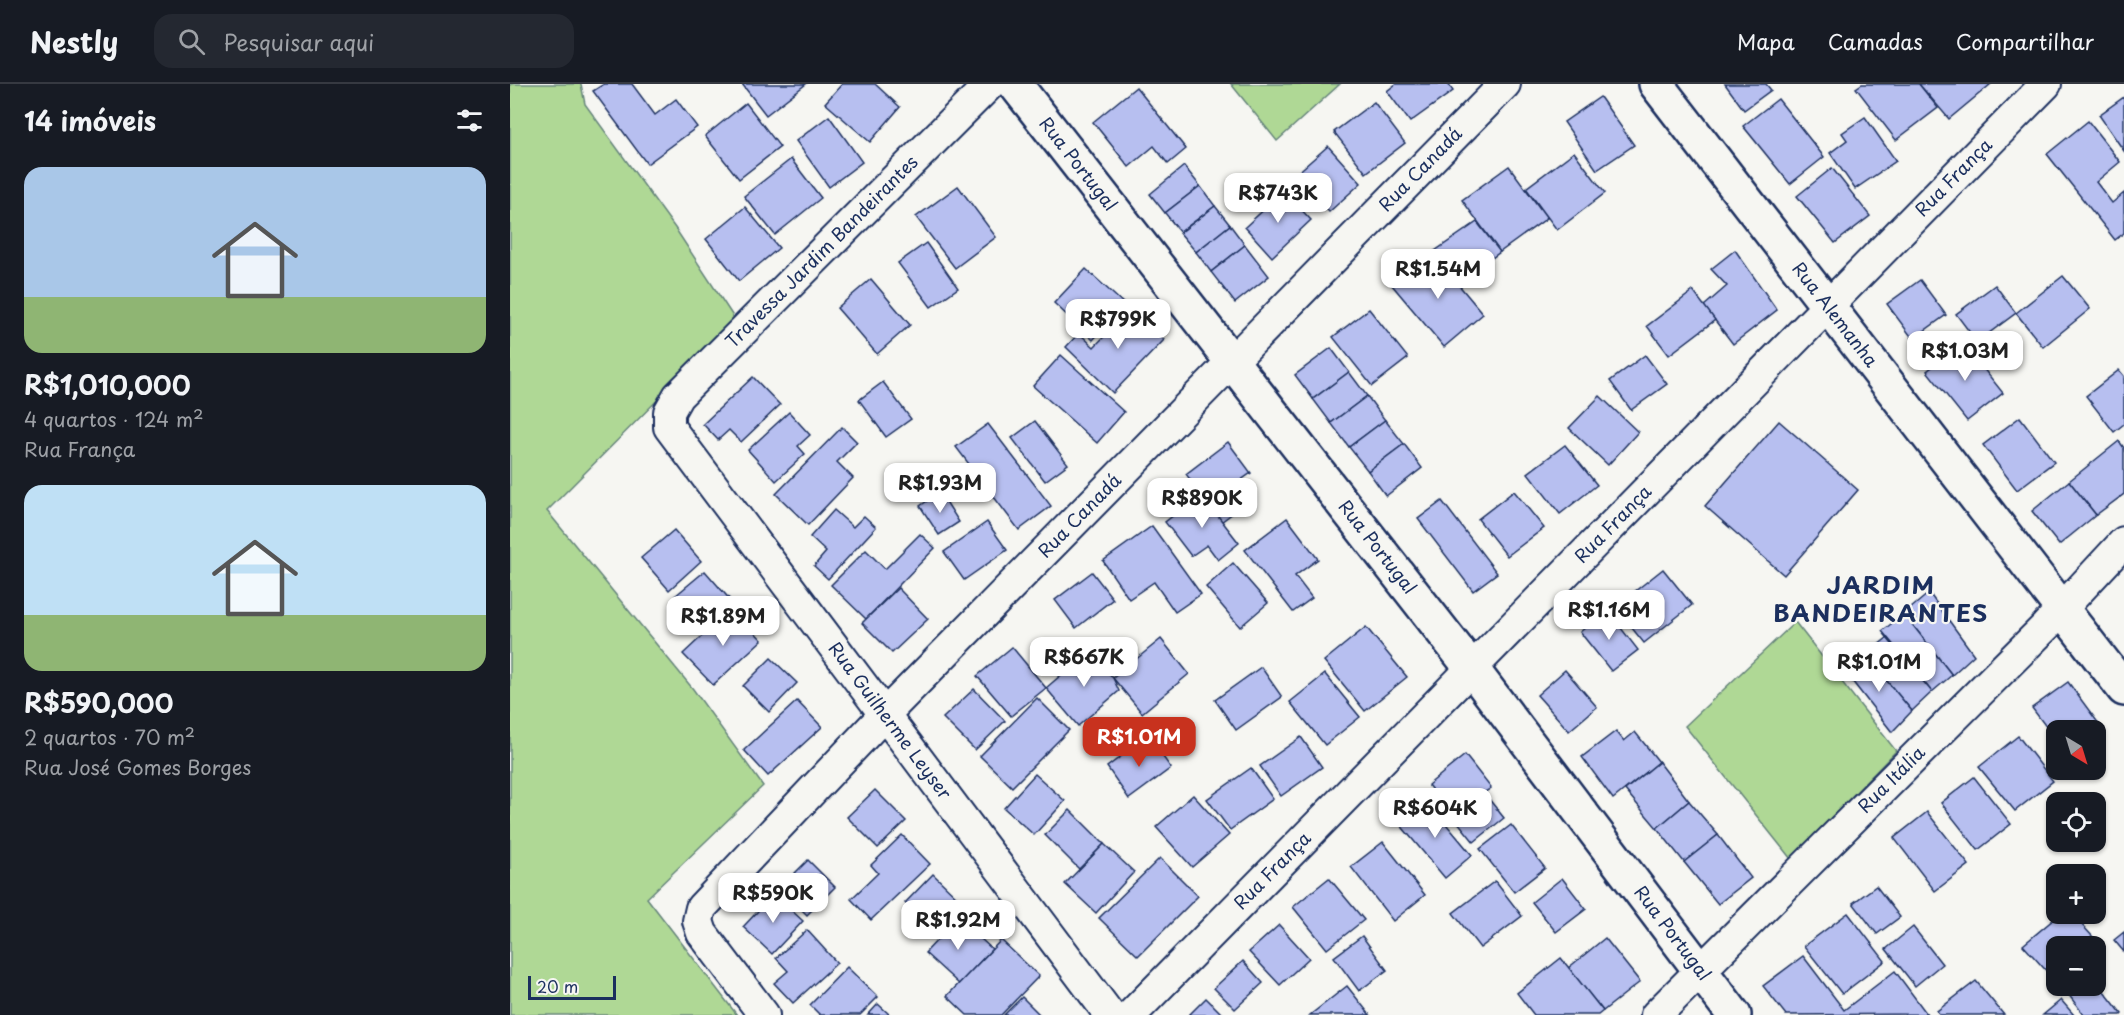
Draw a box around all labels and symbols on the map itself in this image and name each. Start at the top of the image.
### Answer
street label: Rua Portugal [1034,111,1124,216]
street label: Rua Canadá [1372,120,1468,217]
street label: Rua França [1908,131,1998,222]
street label: Travessa Jardim Bandeirantes [718,148,923,353]
pin: R$743K [1229,173,1327,224]
pin: R$1.54M [1383,249,1493,300]
street label: Rua Alemanha [1786,256,1886,373]
pin: R$799K [1069,299,1167,350]
pin: R$1.03M [1910,331,2020,382]
pin: R$1.93M [885,463,995,514]
street label: Rua Canadá [1031,466,1127,563]
street label: Rua França [1567,477,1657,568]
pin: R$890K [1153,478,1251,529]
street label: Rua Portugal [1333,494,1424,599]
district label: JARDIM BANDEIRANTES [1773,566,1989,630]
pin: R$1.16M [1554,590,1664,641]
pin: R$1.89M [668,596,778,647]
street label: Rua Guilherme Leyser [823,636,959,805]
pin: R$667K [1035,637,1133,688]
pin: R$1.01M [1824,642,1934,693]
pin: R$1.01M [1084,717,1194,768]
north arrow [2046,720,2106,780]
street label: Rua Itália [1851,739,1931,819]
pin: R$604K [1386,788,1484,839]
street label: Rua França [1227,824,1317,915]
pin: R$590K [724,873,822,924]
street label: Rua Portugal [1628,879,1718,986]
pin: R$1.92M [903,900,1013,951]
scale bar [528,973,616,1000]

